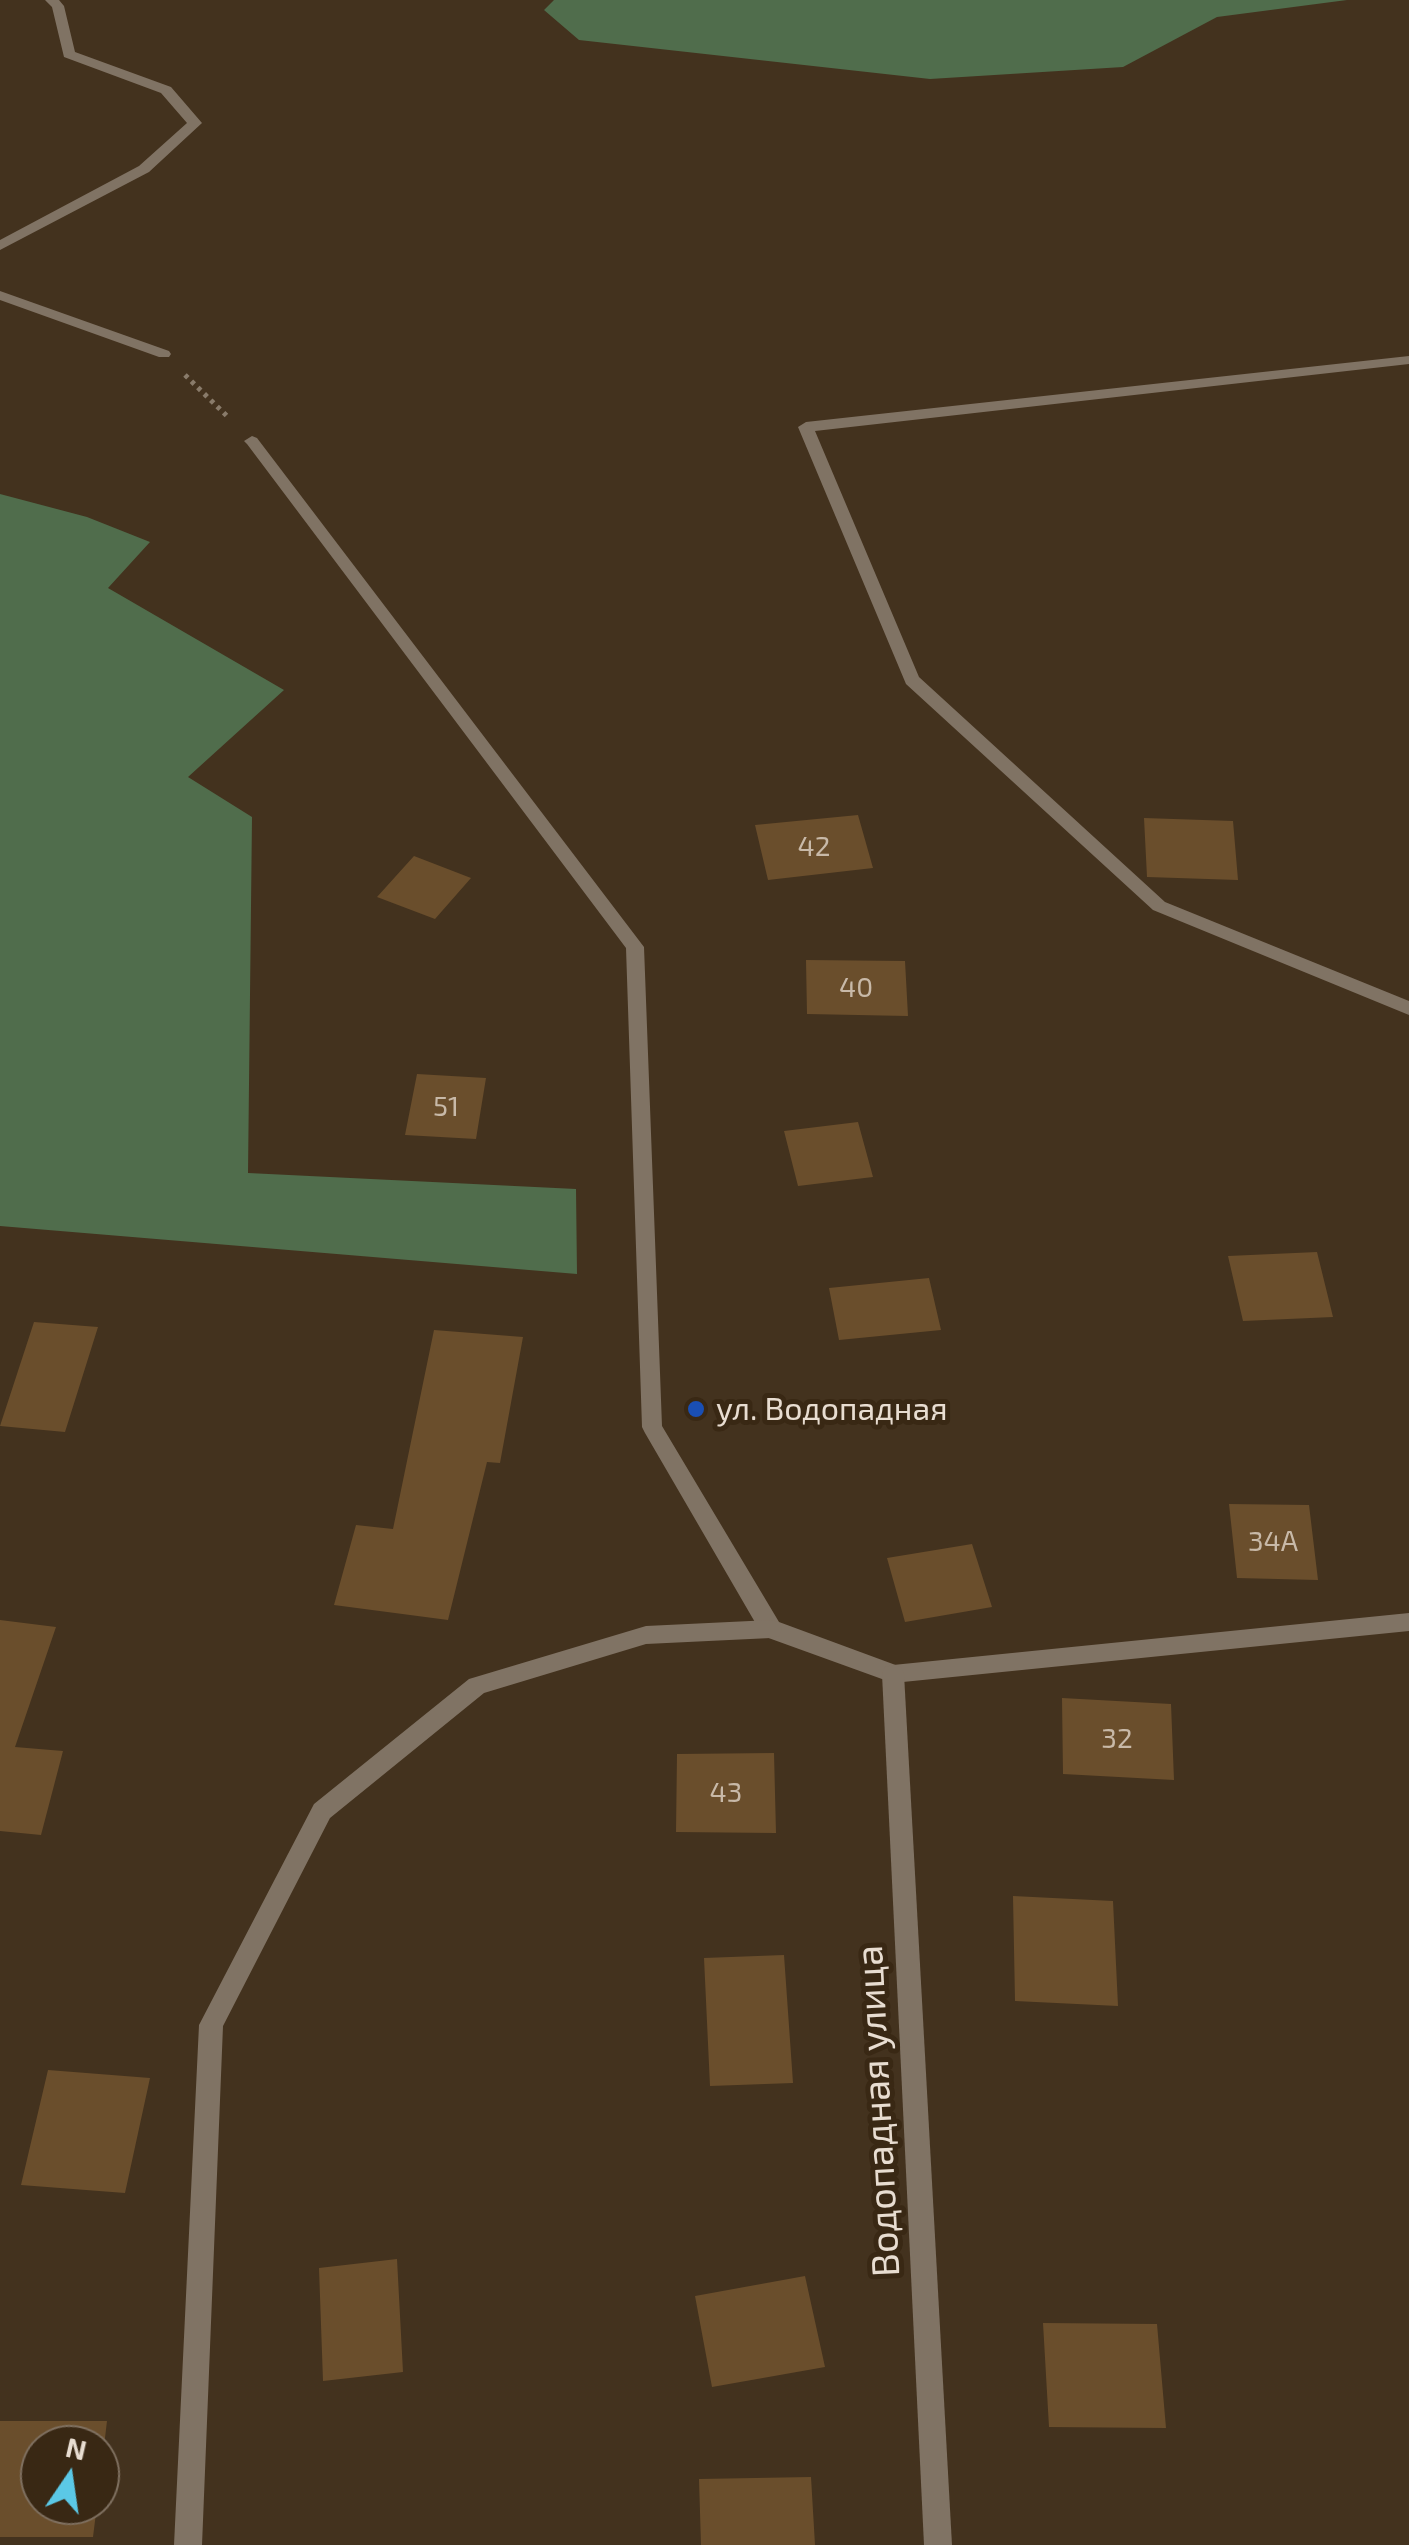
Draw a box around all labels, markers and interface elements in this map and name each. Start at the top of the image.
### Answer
house number: 42 [798,830,830,864]
house number: 40 [839,971,873,1005]
house number: 51 [433,1090,459,1124]
place label: ул. Водопадная [716,1390,948,1428]
marker: ул. Водопадная [685,1398,707,1420]
house number: 34А [1248,1525,1298,1559]
house number: 32 [1101,1722,1133,1756]
house number: 43 [710,1776,742,1810]
street label: Водопадная улица [847,1944,909,2278]
north arrow [20,2425,120,2525]
text: N [63,2429,90,2467]

